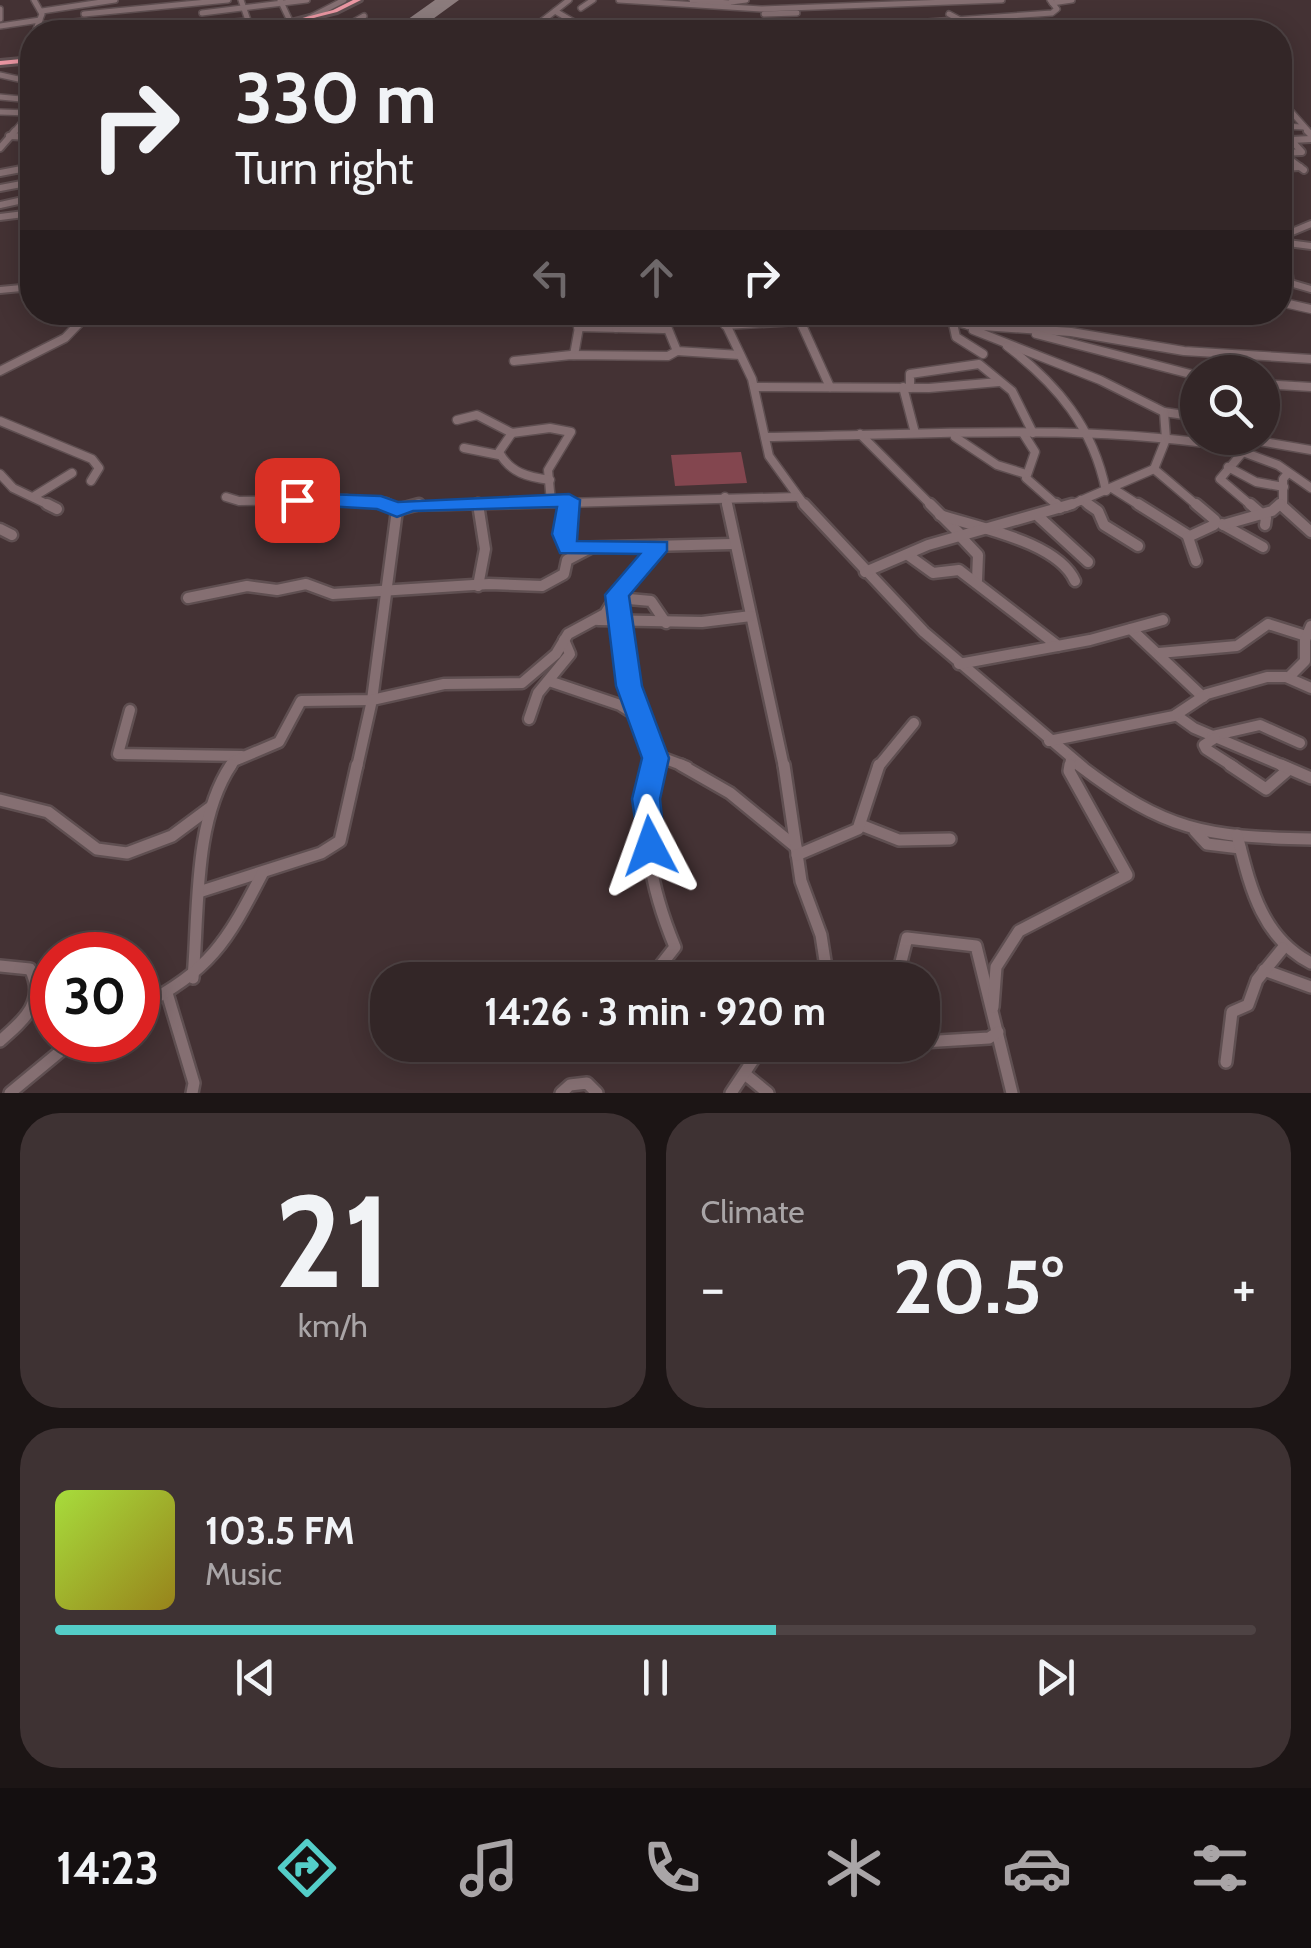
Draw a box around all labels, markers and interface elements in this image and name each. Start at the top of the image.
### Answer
text: 330 m [235,55,436,141]
icon: right [70,60,200,190]
text: Turn right [235,141,414,195]
icon: left [524,250,579,305]
icon: ahead [629,250,684,305]
icon: right [734,250,789,305]
map controls [1180,355,1280,455]
button: search [1180,355,1280,455]
pin [255,458,340,543]
icon: arrive [270,473,325,528]
position arrow [598,794,702,898]
speed limit sign: 30 [30,932,160,1062]
text: 14:26 · 3 min · 920 m [484,988,826,1035]
text: 21 [274,1162,391,1320]
text: Climate [701,1192,805,1231]
text: 20.5° [893,1241,1063,1332]
text: − [701,1254,725,1321]
text: + [1232,1254,1256,1321]
text: km/h [298,1306,368,1345]
text: 103.5 FM [205,1507,355,1554]
text: Music [205,1554,282,1593]
icon: previous [228,1650,283,1705]
icon: pause [628,1650,683,1705]
icon: next [1028,1650,1083,1705]
icon: directions [272,1833,342,1903]
icon: music [454,1833,524,1903]
icon: phone [637,1833,707,1903]
icon: climate [819,1833,889,1903]
icon: car [1002,1833,1072,1903]
icon: filters [1185,1833,1255,1903]
text: 14:23 [56,1841,159,1895]

